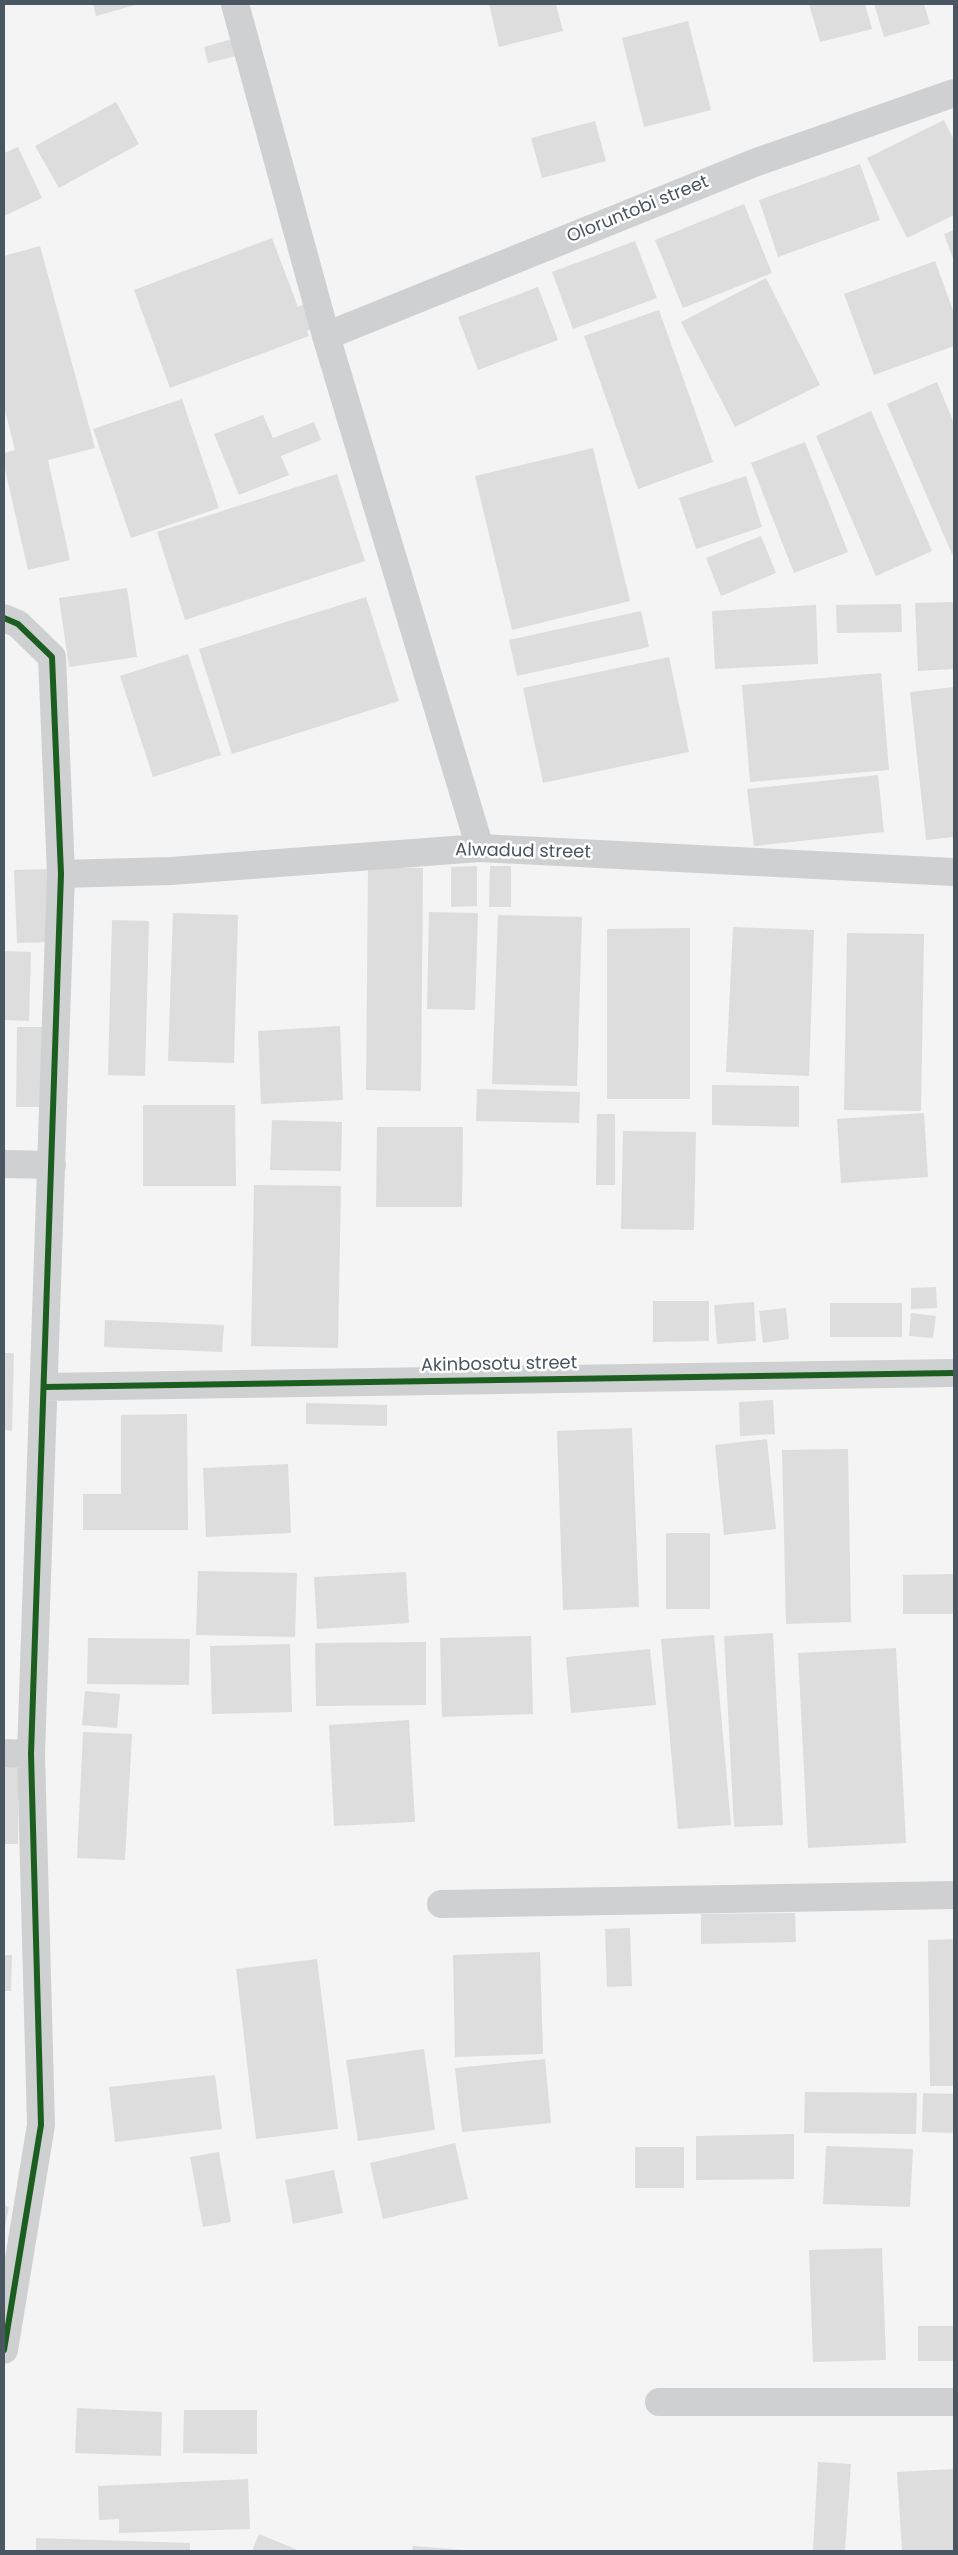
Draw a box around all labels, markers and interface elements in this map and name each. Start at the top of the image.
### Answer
street label: Oloruntobi street [564,172,712,248]
street label: Alwadud street [455,840,591,864]
street label: Akinbosotu street [421,1353,577,1377]

